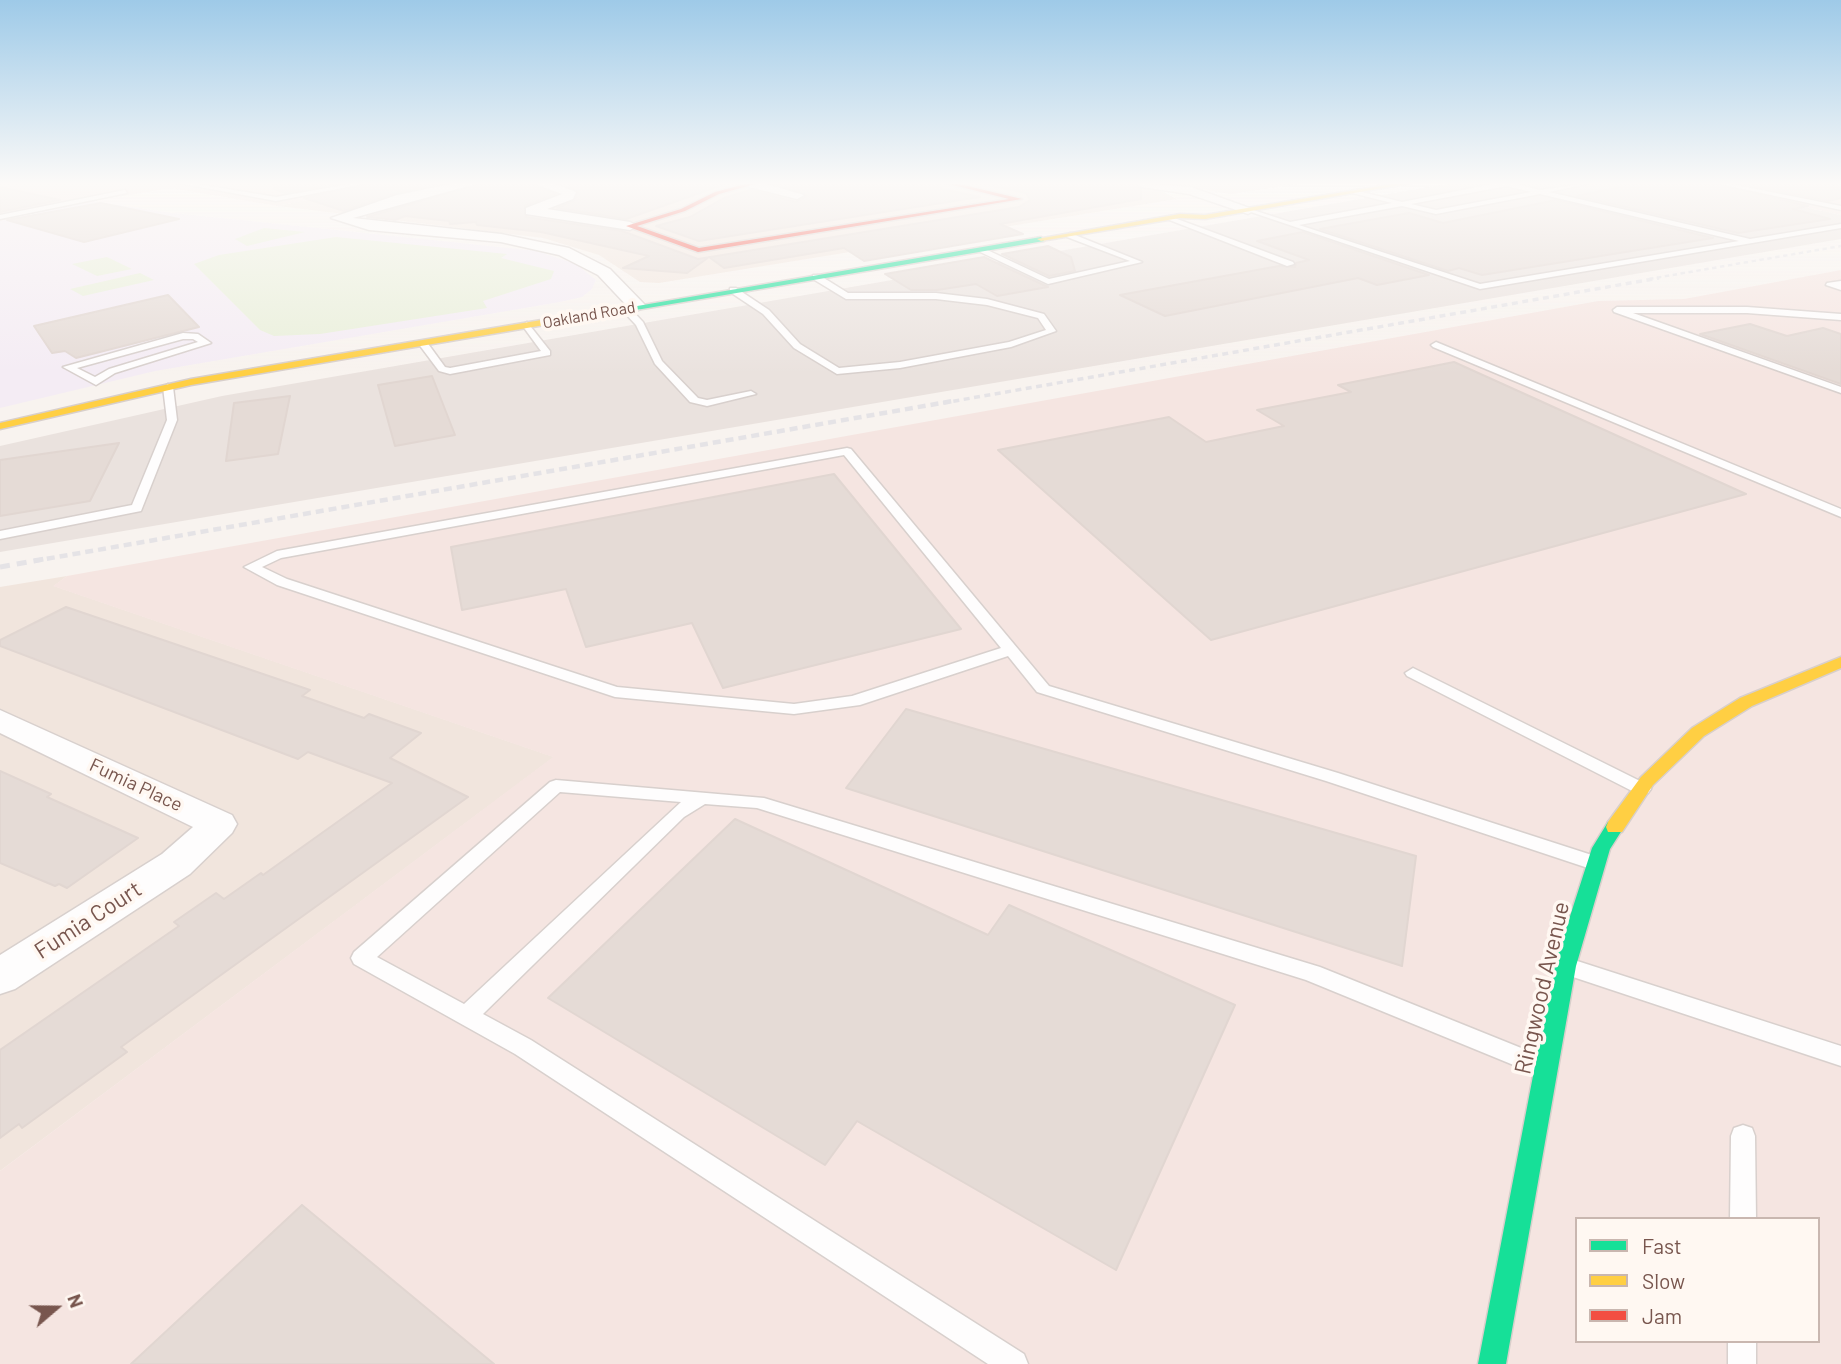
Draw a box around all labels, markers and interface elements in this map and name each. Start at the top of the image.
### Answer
street label: Oakland Road [541,297,637,333]
street label: Fumia Place [86,754,186,816]
street label: Fumia Court [29,875,147,965]
street label: Ringwood Avenue [1509,899,1575,1077]
legend [1575,1217,1820,1343]
text: Fast [1642,1233,1682,1258]
text: Slow [1642,1268,1685,1293]
north arrow [21,1273,91,1343]
text: N [63,1291,89,1311]
text: Jam [1642,1303,1682,1328]

